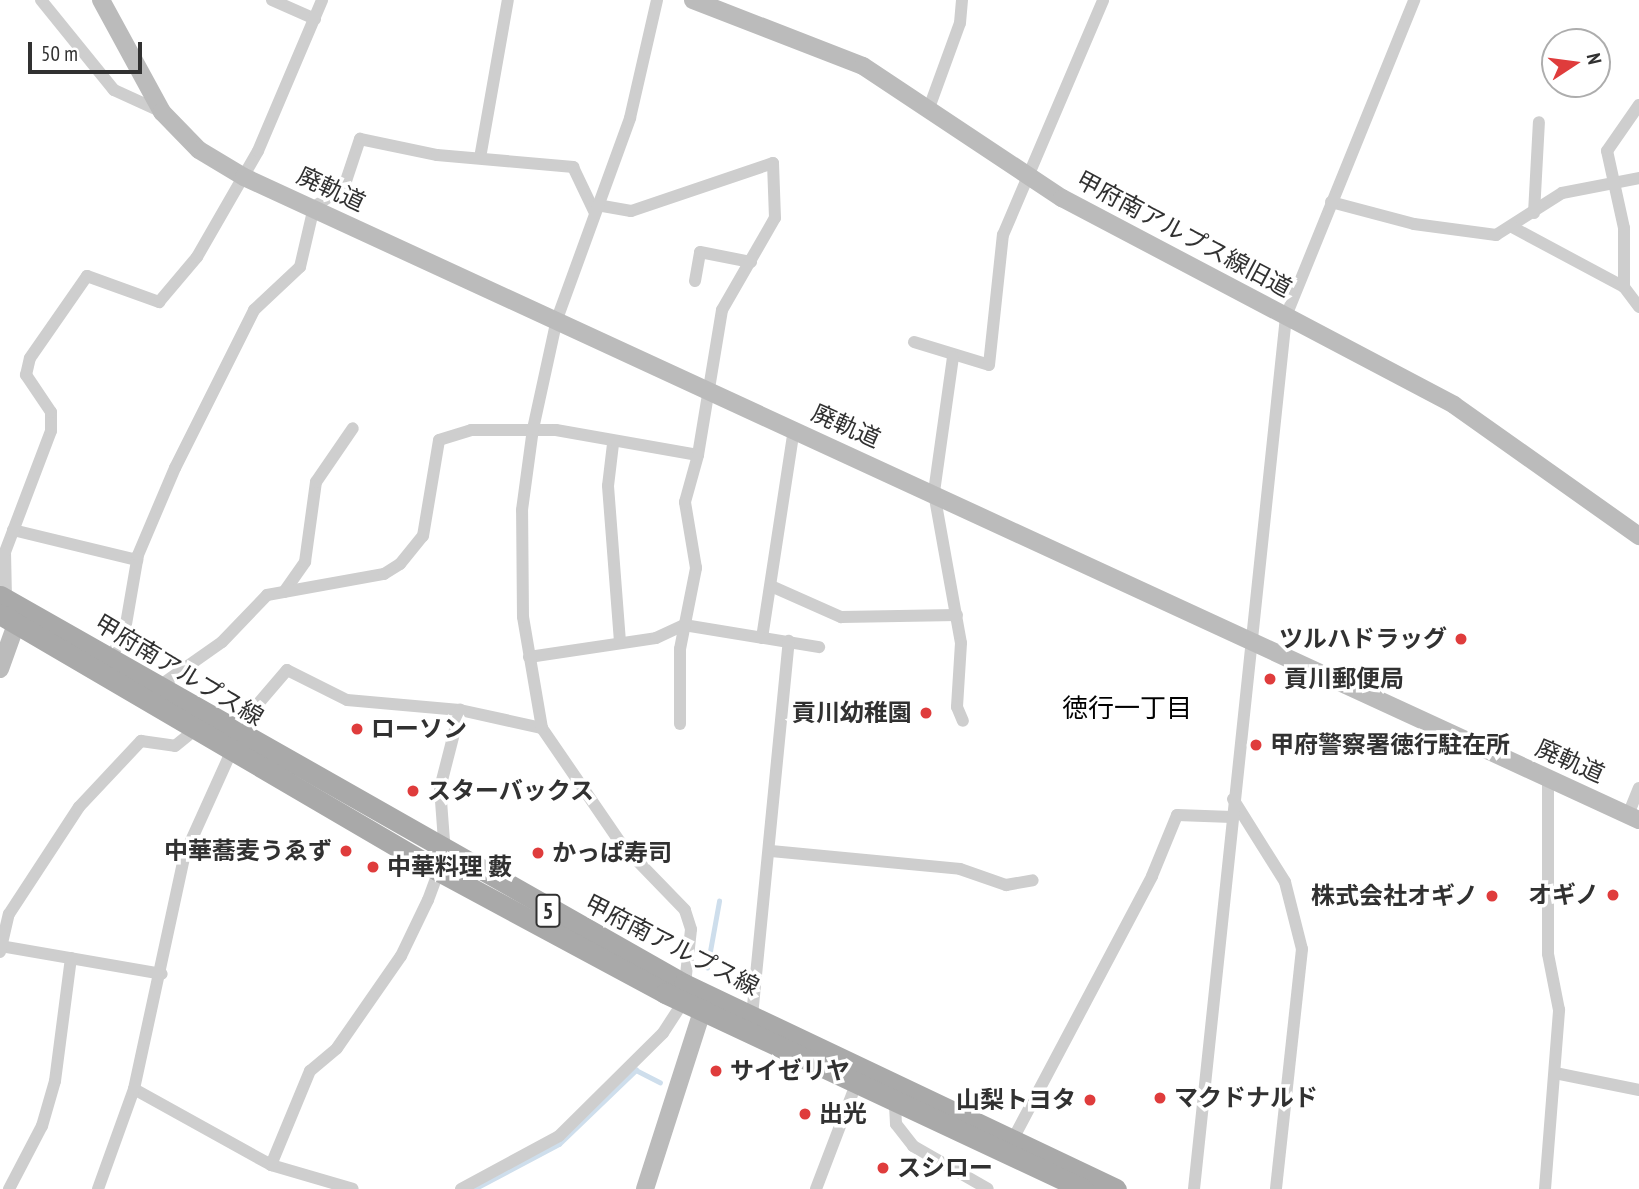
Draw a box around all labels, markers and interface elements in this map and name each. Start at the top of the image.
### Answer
scale bar [32,28,145,72]
north arrow [1541,28,1611,98]
text: 50 m [41,40,78,67]
text: N [1582,51,1607,66]
street label: 廃軌道 [292,161,370,217]
street label: 甲府南アルプス線旧道 [1071,165,1297,303]
street label: 廃軌道 [807,398,885,454]
street label: 甲府南アルプス線 [89,608,269,732]
place label: ツルハドラッグ [1279,625,1447,653]
marker: ツルハドラッグ [1453,631,1469,647]
place label: 貢川郵便局 [1284,665,1404,693]
marker: 貢川郵便局 [1262,671,1278,687]
district label: 徳行一丁目 [1062,692,1192,724]
place label: 貢川幼稚園 [792,699,912,727]
marker: 貢川幼稚園 [918,705,934,721]
place label: ローソン [371,715,467,743]
marker: ローソン [349,721,365,737]
place label: 甲府警察署徳行駐在所 [1270,731,1510,759]
street label: 廃軌道 [1531,733,1609,789]
marker: 甲府警察署徳行駐在所 [1248,737,1264,753]
place label: スターバックス [427,777,595,805]
marker: スターバックス [405,783,421,799]
place label: 中華蕎麦うゑず [164,837,332,865]
place label: かっぱ寿司 [552,839,672,867]
marker: 中華蕎麦うゑず [338,843,354,859]
marker: かっぱ寿司 [530,845,546,861]
place label: 中華料理 藪 [387,853,512,881]
marker: 中華料理 藪 [365,859,381,875]
place label: オギノ [1527,881,1599,909]
place label: 株式会社オギノ [1310,882,1478,910]
marker: オギノ [1605,887,1621,903]
marker: 株式会社オギノ [1484,888,1500,904]
street label: 甲府南アルプス線 [580,889,764,1001]
road number: 5 [534,891,562,930]
place label: サイゼリヤ [730,1057,850,1085]
marker: サイゼリヤ [708,1063,724,1079]
place label: マクドナルド [1174,1084,1318,1112]
place label: 山梨トヨタ [956,1086,1076,1114]
marker: マクドナルド [1152,1090,1168,1106]
marker: 山梨トヨタ [1082,1092,1098,1108]
place label: 出光 [819,1100,867,1128]
marker: 出光 [797,1106,813,1122]
place label: スシロー [897,1154,993,1182]
marker: スシロー [875,1160,891,1176]

